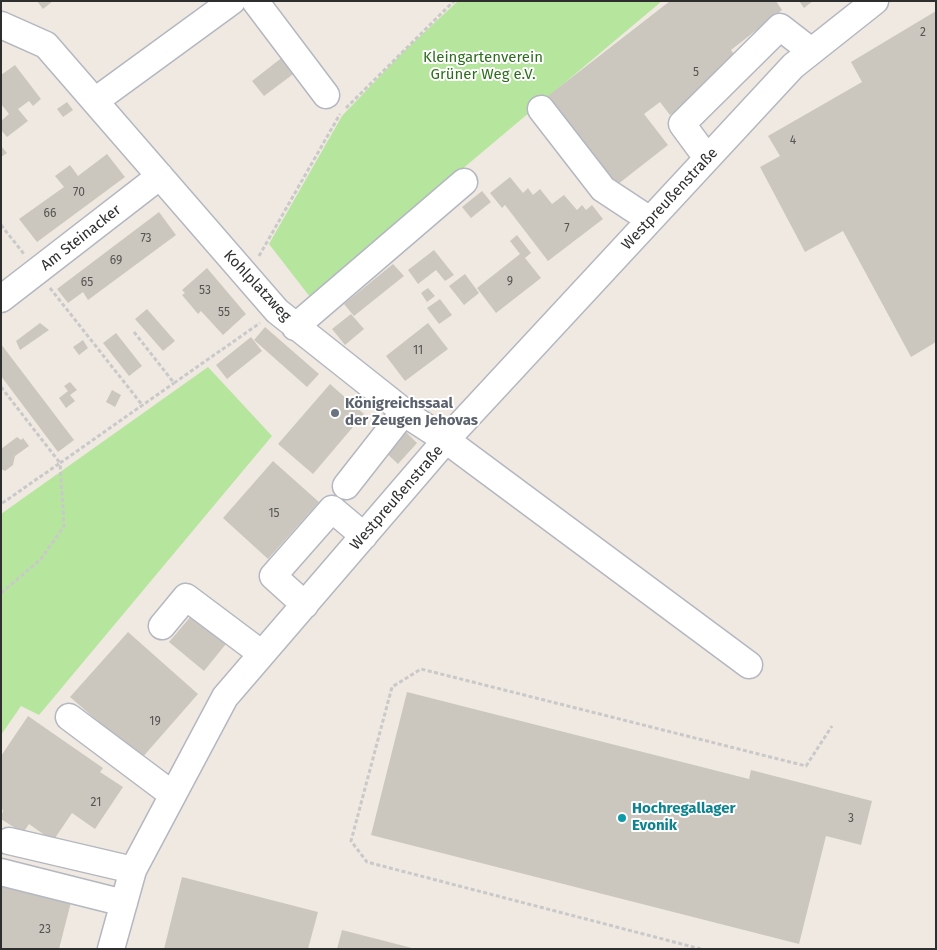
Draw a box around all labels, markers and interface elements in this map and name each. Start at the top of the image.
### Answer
house number: 2 [920,26,926,40]
park label: Kleingartenverein Grüner Weg e.V. [423,49,543,84]
house number: 5 [693,66,699,80]
house number: 4 [790,134,796,148]
street label: Westpreußenstraße [618,144,722,254]
house number: 70 [73,186,85,200]
street label: Am Steinacker [37,201,125,275]
house number: 66 [44,207,56,221]
house number: 7 [564,222,570,236]
house number: 73 [140,232,152,246]
street label: Kohlplatzweg [220,247,294,325]
house number: 69 [110,254,122,268]
house number: 9 [507,275,513,289]
house number: 65 [81,276,93,290]
house number: 53 [199,284,211,298]
house number: 55 [218,306,230,320]
house number: 11 [413,344,423,358]
place label: Königreichssaal der Zeugen Jehovas [345,395,478,430]
marker: Königreichssaal der Zeugen Jehovas [329,407,341,419]
street label: Westpreußenstraße [347,442,447,554]
house number: 15 [268,507,280,521]
house number: 19 [149,715,161,729]
house number: 21 [91,796,101,810]
place label: Hochregallager Evonik [632,800,736,835]
marker: Hochregallager Evonik [616,812,628,824]
house number: 3 [848,812,854,826]
house number: 23 [39,923,51,937]

